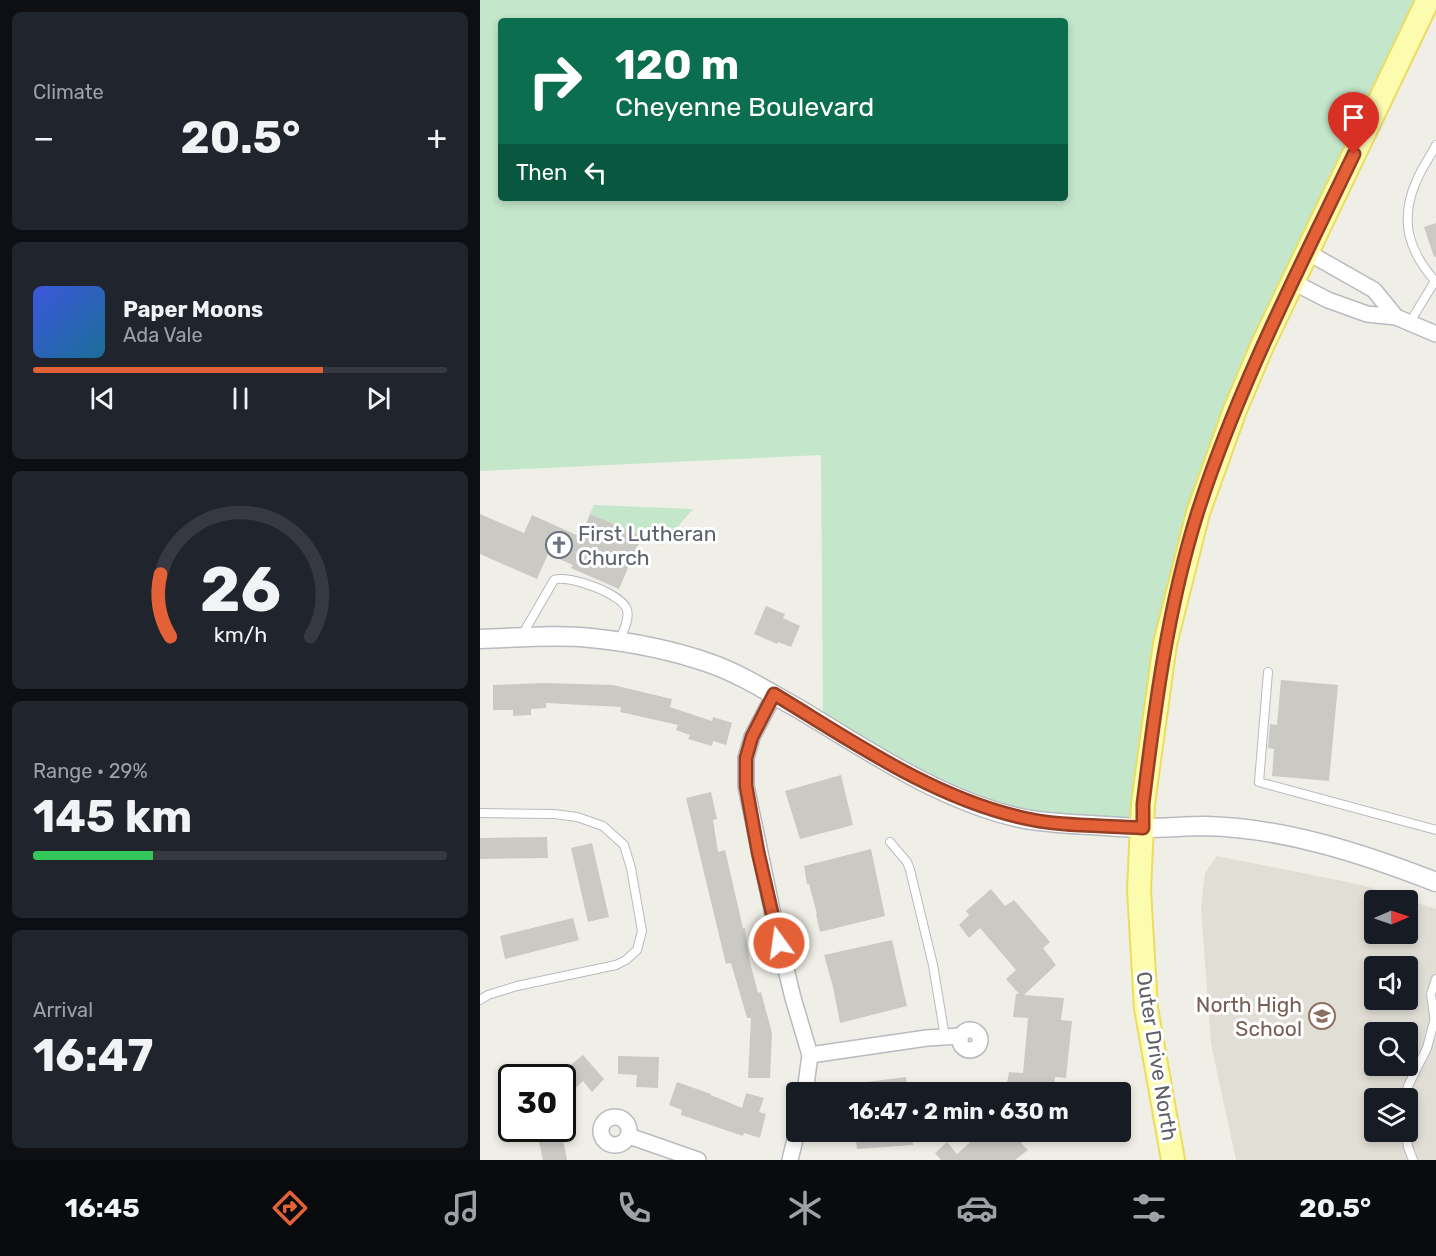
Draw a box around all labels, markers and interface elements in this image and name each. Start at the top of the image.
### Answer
text: 120 m [615,40,739,90]
icon: right [516,42,594,120]
text: Climate [33,80,104,104]
text: Cheyenne Boulevard [615,91,874,123]
pin [1328,92,1379,154]
icon: arrive [1337,101,1370,134]
text: 20.5° [181,111,300,164]
text: − [33,118,54,157]
text: + [426,118,447,157]
icon: left [579,156,612,189]
text: Then [516,159,567,186]
text: Paper Moons [123,296,263,323]
text: Ada Vale [123,323,203,347]
icon: previous [86,382,119,415]
icon: pause [224,382,257,415]
icon: next [362,382,395,415]
place label: First Lutheran Church [578,521,716,570]
church icon: First Lutheran Church [544,530,574,560]
text: 26 [199,553,281,627]
text: km/h [213,622,267,647]
text: Range · 29% [33,759,148,783]
text: 145 km [33,790,192,843]
north arrow [1364,890,1418,944]
map controls [1364,890,1418,1142]
position arrow [747,911,811,975]
button: sound [1364,956,1418,1010]
street label: Outer Drive North [1131,970,1183,1142]
place label: North High School [1196,992,1302,1041]
text: Arrival [33,998,93,1022]
school or university icon: North High School [1307,1001,1337,1031]
button: search [1364,1022,1418,1076]
text: 16:47 [33,1029,153,1082]
speed limit sign: 30 [498,1064,576,1142]
button: layers [1364,1088,1418,1142]
text: 16:47 · 2 min · 630 m [848,1098,1069,1125]
icon: directions [269,1187,311,1229]
icon: music [441,1187,483,1229]
icon: phone [613,1187,655,1229]
icon: climate [784,1187,826,1229]
icon: car [956,1187,998,1229]
icon: filters [1128,1187,1170,1229]
text: 16:45 [65,1192,140,1224]
text: 20.5° [1299,1192,1371,1224]

